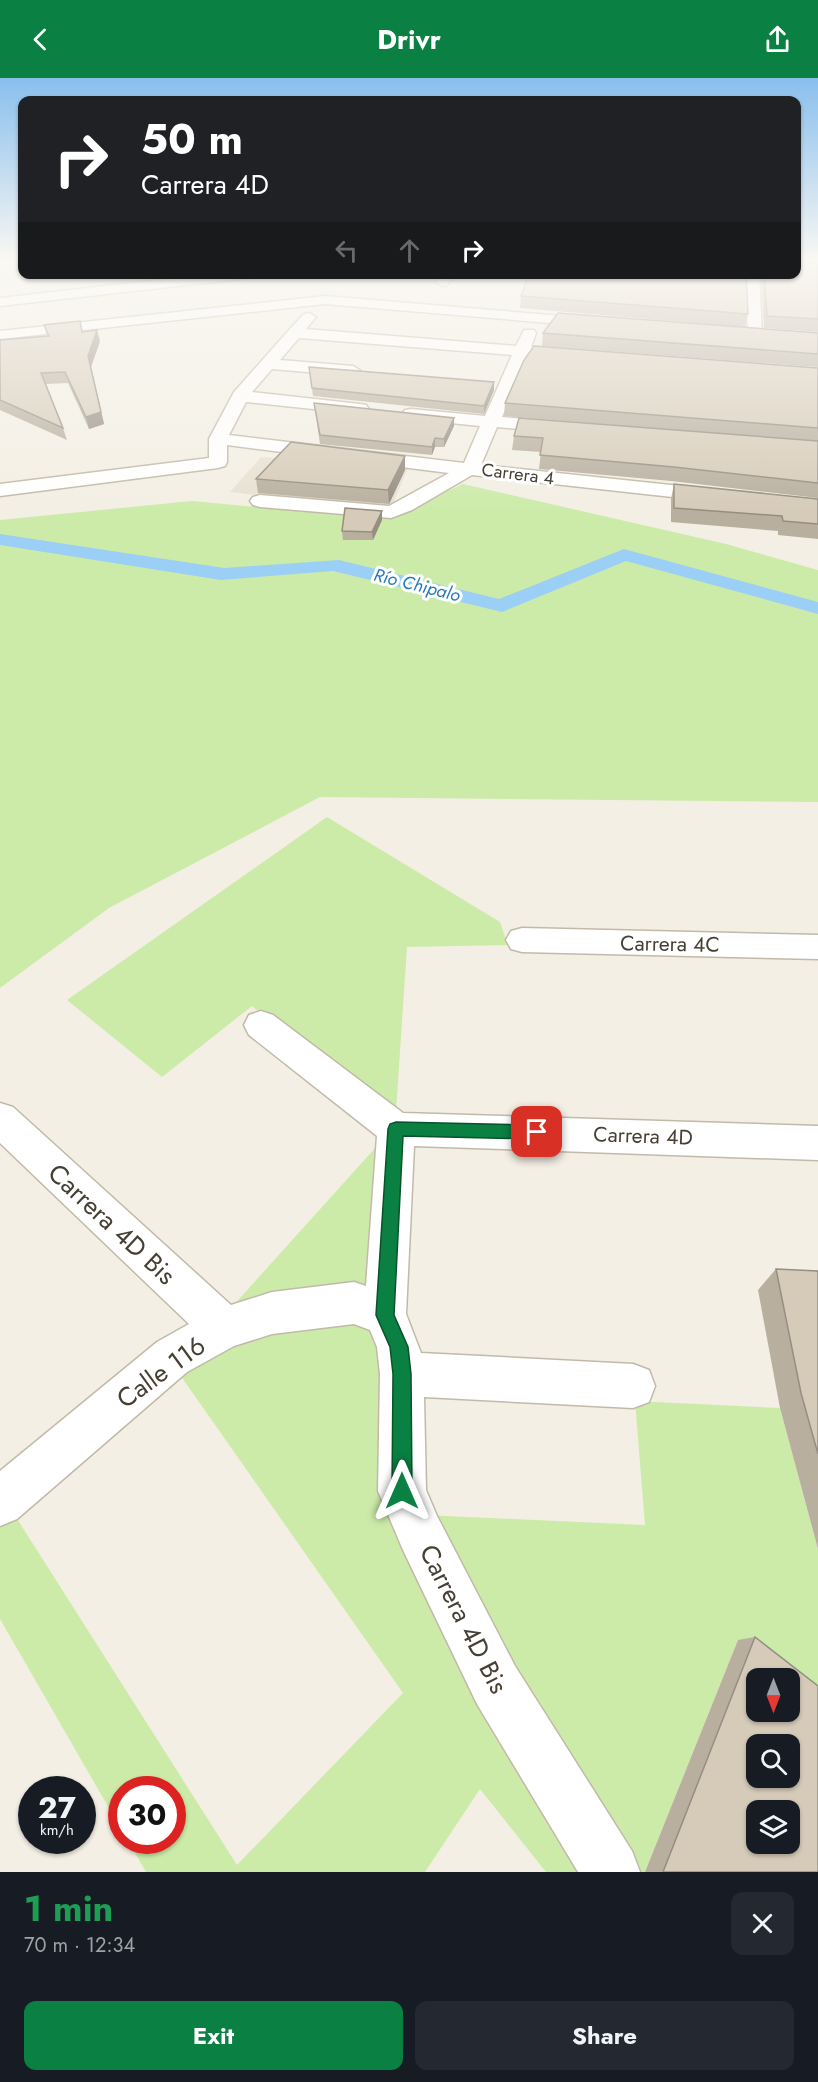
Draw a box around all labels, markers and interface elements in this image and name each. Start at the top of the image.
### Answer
text: Drivr [377,20,441,59]
icon: back [24,23,57,56]
icon: share [761,23,794,56]
text: 50 m [141,109,243,170]
icon: right [42,120,120,198]
text: Carrera 4D [141,165,269,204]
icon: left [330,234,363,267]
icon: ahead [393,234,426,267]
icon: right [456,234,489,267]
street label: Carrera 4 [480,457,556,491]
water label: Río Chipalo [371,562,463,608]
street label: Carrera 4C [620,928,720,960]
pin [511,1106,562,1157]
icon: arrive [520,1115,553,1148]
street label: Carrera 4D [593,1119,693,1153]
street label: Carrera 4D Bis [40,1155,184,1293]
street label: Calle 116 [109,1327,213,1417]
position arrow [370,1459,434,1523]
street label: Carrera 4D Bis [410,1538,518,1700]
north arrow [746,1668,800,1722]
map controls [746,1668,800,1854]
button: search [746,1734,800,1788]
speed limit sign: 30 [108,1776,186,1854]
text: 27 [38,1786,76,1829]
button: layers [746,1800,800,1854]
text: km/h [40,1819,74,1841]
text: 1 min [24,1882,113,1934]
button: close [731,1892,794,1955]
text: 70 m · 12:34 [24,1931,135,1960]
button: Exit [24,2001,403,2070]
button: Share [415,2001,794,2070]

